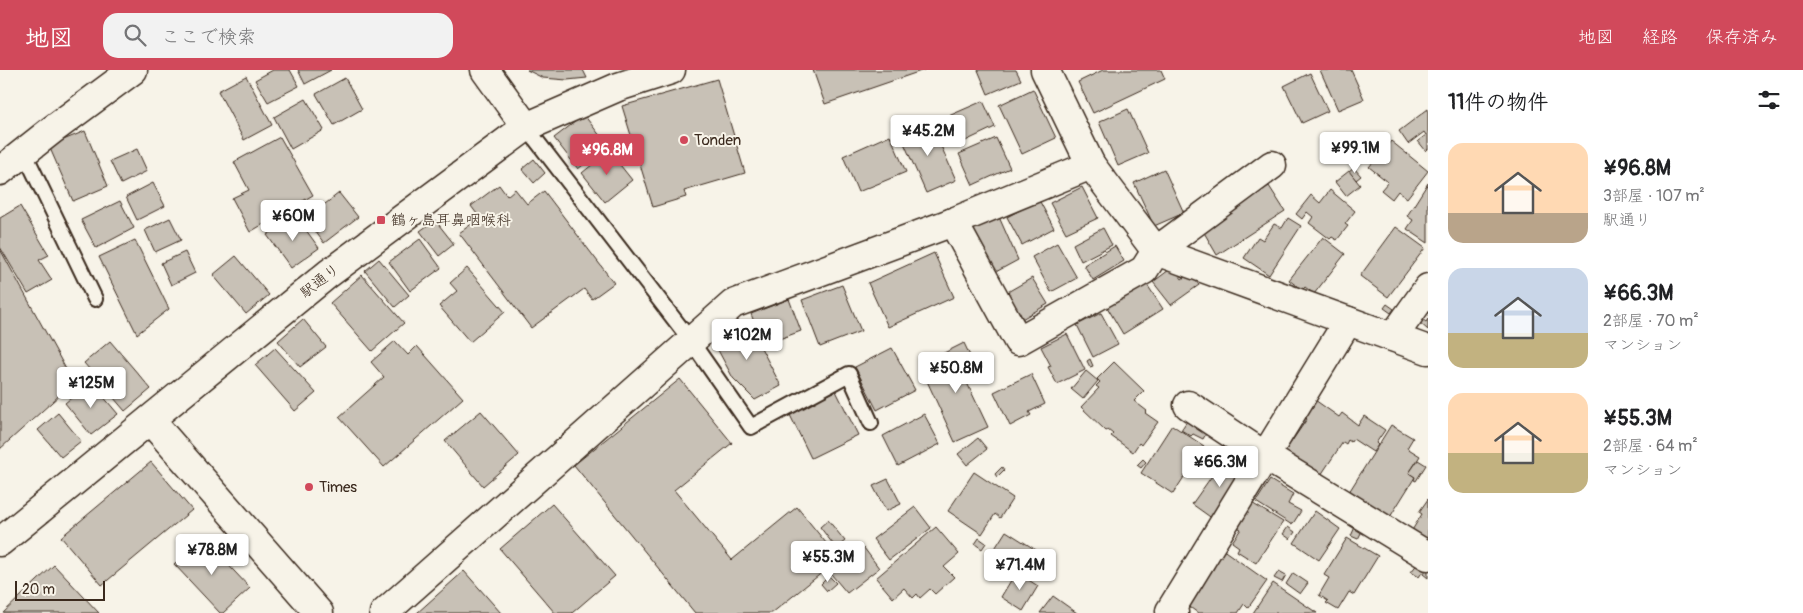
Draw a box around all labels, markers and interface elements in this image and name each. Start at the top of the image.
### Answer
search box [103,13,453,58]
icon: search [121,21,149,49]
text: 地図 [25,24,73,53]
text: ここで検索 [161,25,256,49]
text: 地図 [1578,26,1614,49]
text: 経路 [1642,26,1678,49]
text: 保存済み [1706,26,1778,49]
icon: filters [1755,86,1783,114]
text: 11件の物件 [1448,89,1548,116]
pin: ¥45.2M [887,114,969,157]
text: ¥45.2M [901,121,955,141]
place label: Tonden [694,131,741,150]
pin: ¥99.1M [1314,132,1396,174]
pin: ¥96.8M [566,134,648,176]
marker: Tonden [678,134,690,146]
text: ¥99.1M [1331,138,1379,158]
text: ¥96.8M [581,140,633,160]
text: ¥96.8M [1603,155,1671,182]
icon: home [1488,163,1548,223]
text: 3部屋 · 107 m² [1603,186,1705,206]
pin: ¥60M [263,200,323,242]
text: ¥60M [272,206,314,226]
text: 駅通り [1603,210,1651,230]
place label: 鶴ヶ島耳鼻咽喉科 [391,211,511,230]
marker: 鶴ヶ島耳鼻咽喉科 [375,214,387,226]
street label: 駅通り [296,260,344,302]
text: ¥66.3M [1603,280,1673,307]
icon: home [1488,288,1548,348]
text: 2部屋 · 70 m² [1603,311,1699,331]
pin: ¥102M [712,318,782,361]
text: ¥102M [723,325,771,345]
text: マンション [1603,335,1682,355]
pin: ¥50.8M [915,352,997,394]
text: ¥50.8M [929,358,983,378]
pin: ¥125M [56,366,126,409]
text: ¥125M [68,373,114,393]
text: ¥55.3M [1603,405,1672,432]
icon: home [1488,413,1548,473]
text: 2部屋 · 64 m² [1603,436,1698,456]
pin: ¥66.3M [1179,446,1261,488]
text: ¥66.3M [1193,452,1247,472]
text: マンション [1603,460,1682,480]
place label: Times [319,478,357,497]
marker: Times [303,481,315,493]
pin: ¥78.8M [171,534,253,576]
text: ¥78.8M [187,540,237,560]
pin: ¥55.3M [787,540,869,583]
text: ¥55.3M [802,547,854,567]
pin: ¥71.4M [979,548,1061,591]
text: ¥71.4M [995,555,1045,575]
scale bar [15,578,105,601]
text: 20 m [22,581,55,598]

